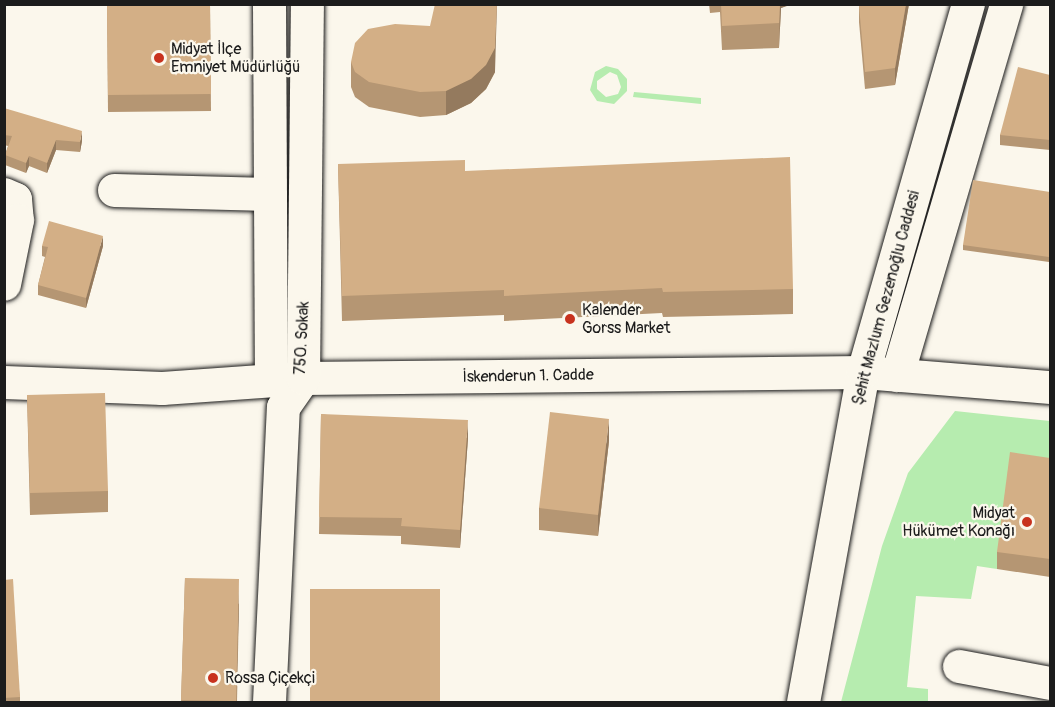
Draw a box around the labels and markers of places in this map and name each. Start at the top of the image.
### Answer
place label: Midyat İlçe Emniyet Müdürlüğü [171,39,300,77]
marker: Midyat İlçe Emniyet Müdürlüğü [152,51,166,65]
place label: Kalender Gorss Market [582,300,670,338]
marker: Kalender Gorss Market [563,312,577,326]
place label: Midyat Hükümet Konağı [902,503,1015,541]
marker: Midyat Hükümet Konağı [1020,515,1034,529]
place label: Rossa Çiçekçi [225,668,315,688]
marker: Rossa Çiçekçi [206,671,220,685]

